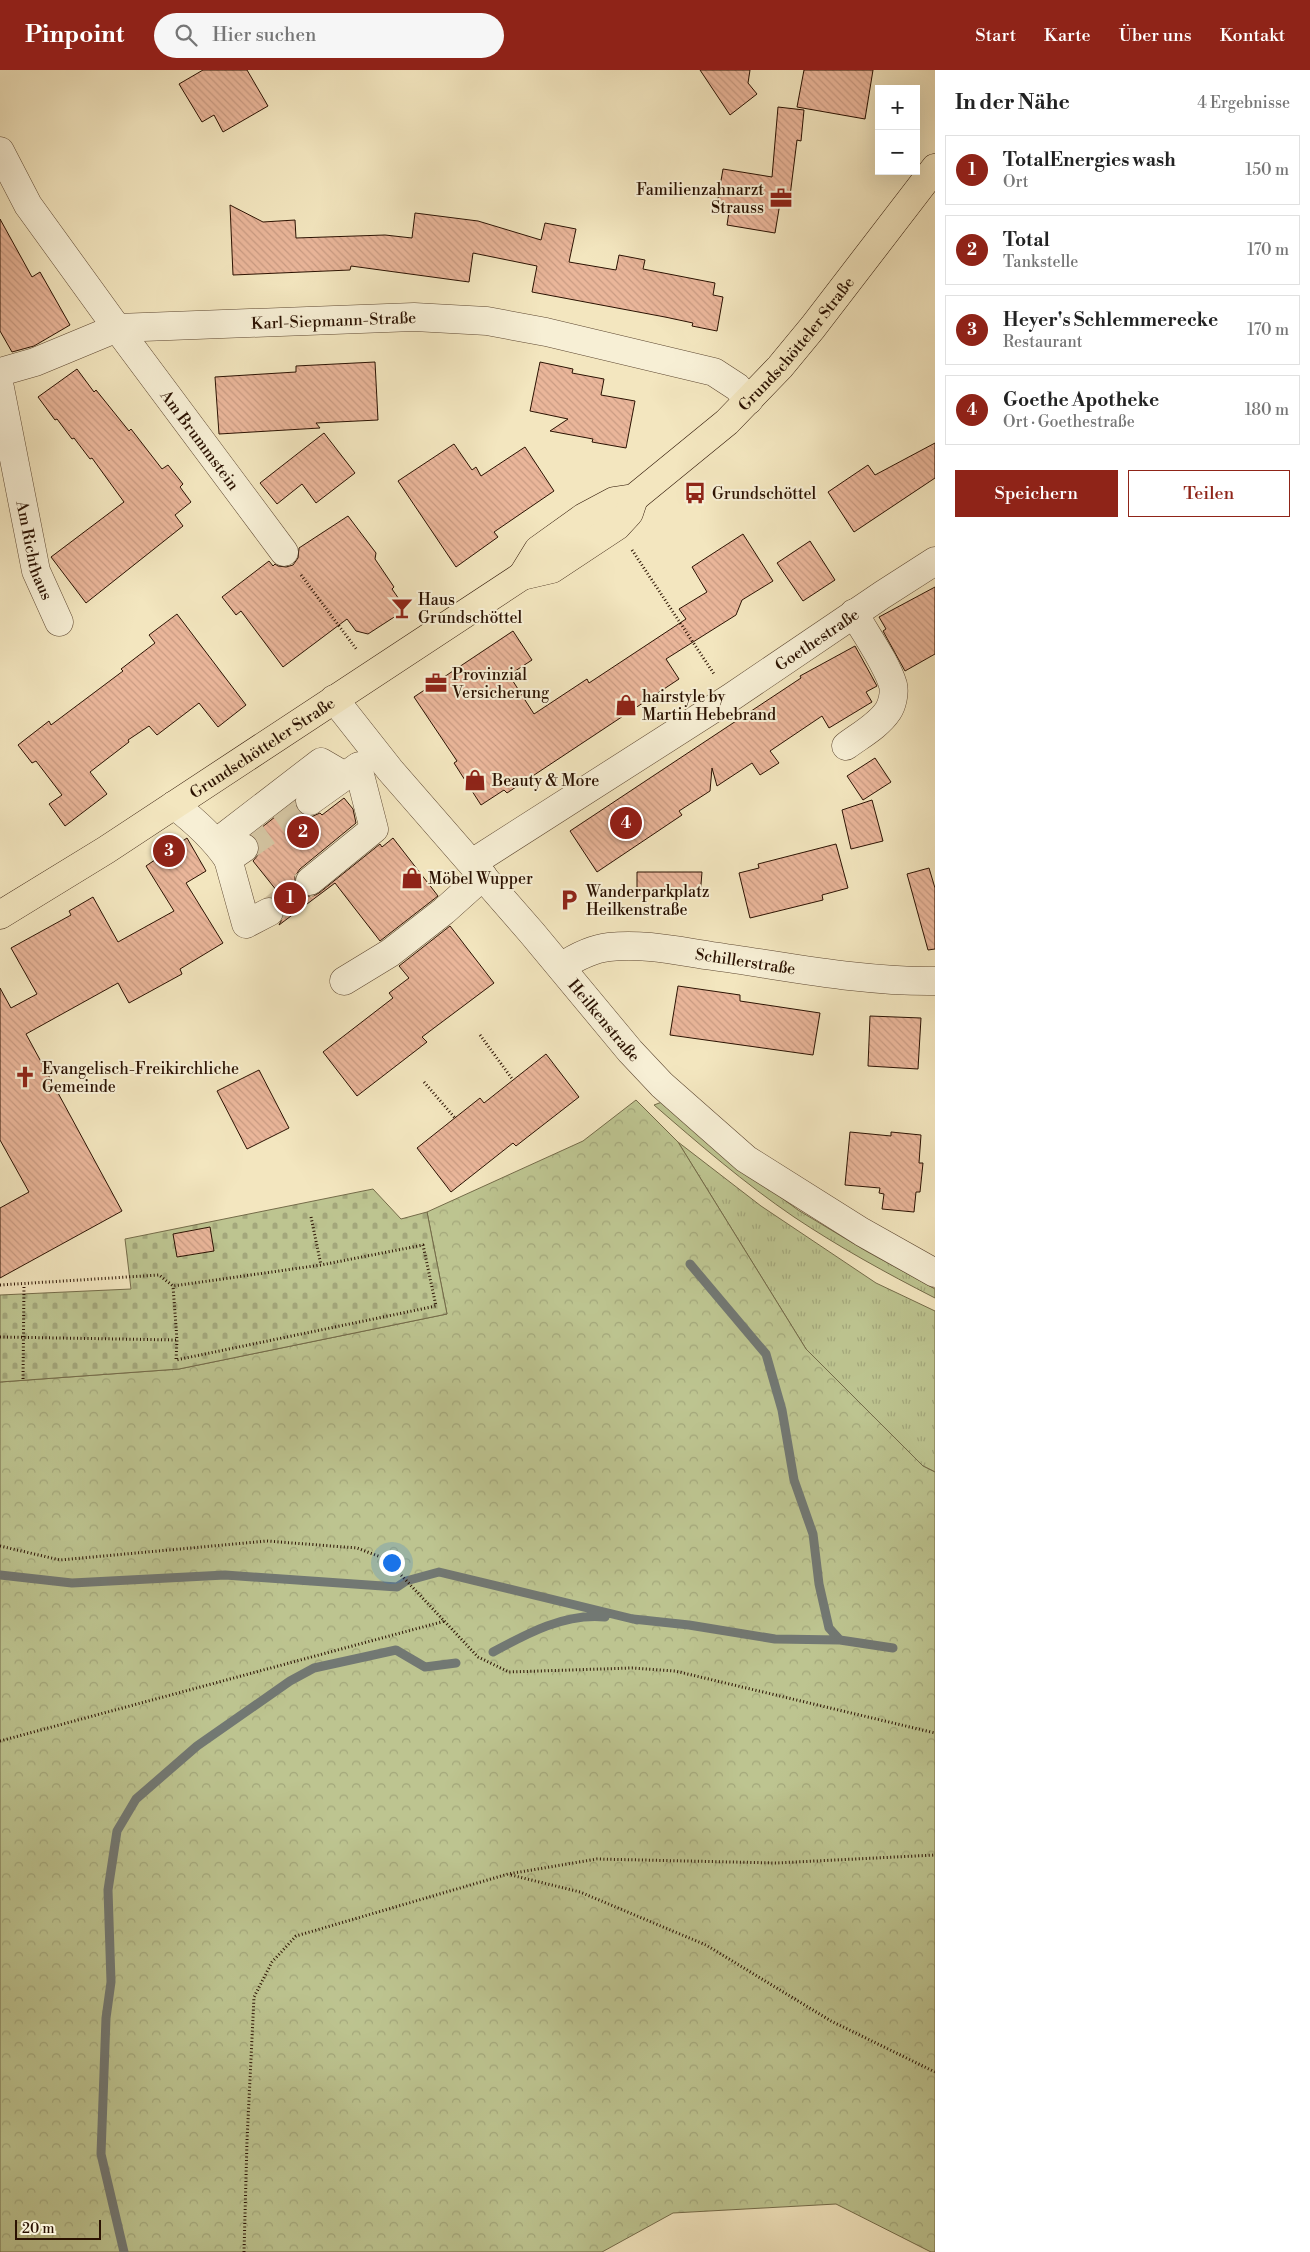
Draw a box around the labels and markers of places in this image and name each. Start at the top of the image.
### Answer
place label: Familienzahnarzt Strauss [636,180,764,218]
office icon: Familienzahnarzt Strauss [768,185,794,211]
bus stop icon: Grundschöttel [682,480,708,506]
place label: Grundschöttel [712,484,817,504]
place label: Haus Grundschöttel [418,590,523,628]
bar icon: Haus Grundschöttel [389,595,415,621]
place label: Provinzial Versicherung [451,665,550,703]
office icon: Provinzial Versicherung [423,670,449,696]
place label: hairstyle by Martin Hebebrand [642,687,776,725]
shop icon: hairstyle by Martin Hebebrand [613,692,639,718]
shop icon: Beauty & More [462,767,488,793]
place label: Beauty & More [491,771,599,791]
pin: 4 [610,804,642,842]
pin: 2 [287,813,319,851]
pin: 3 [153,832,185,870]
shop icon: Möbel Wupper [399,865,425,891]
place label: Möbel Wupper [428,869,533,889]
pin: 1 [274,879,306,917]
place label: Wanderparkplatz Heilkenstraße [585,882,710,920]
parking icon: Wanderparkplatz Heilkenstraße [556,887,582,913]
place label: Evangelisch-Freikirchliche Gemeinde [42,1059,239,1097]
church icon: Evangelisch-Freikirchliche Gemeinde [12,1064,38,1090]

